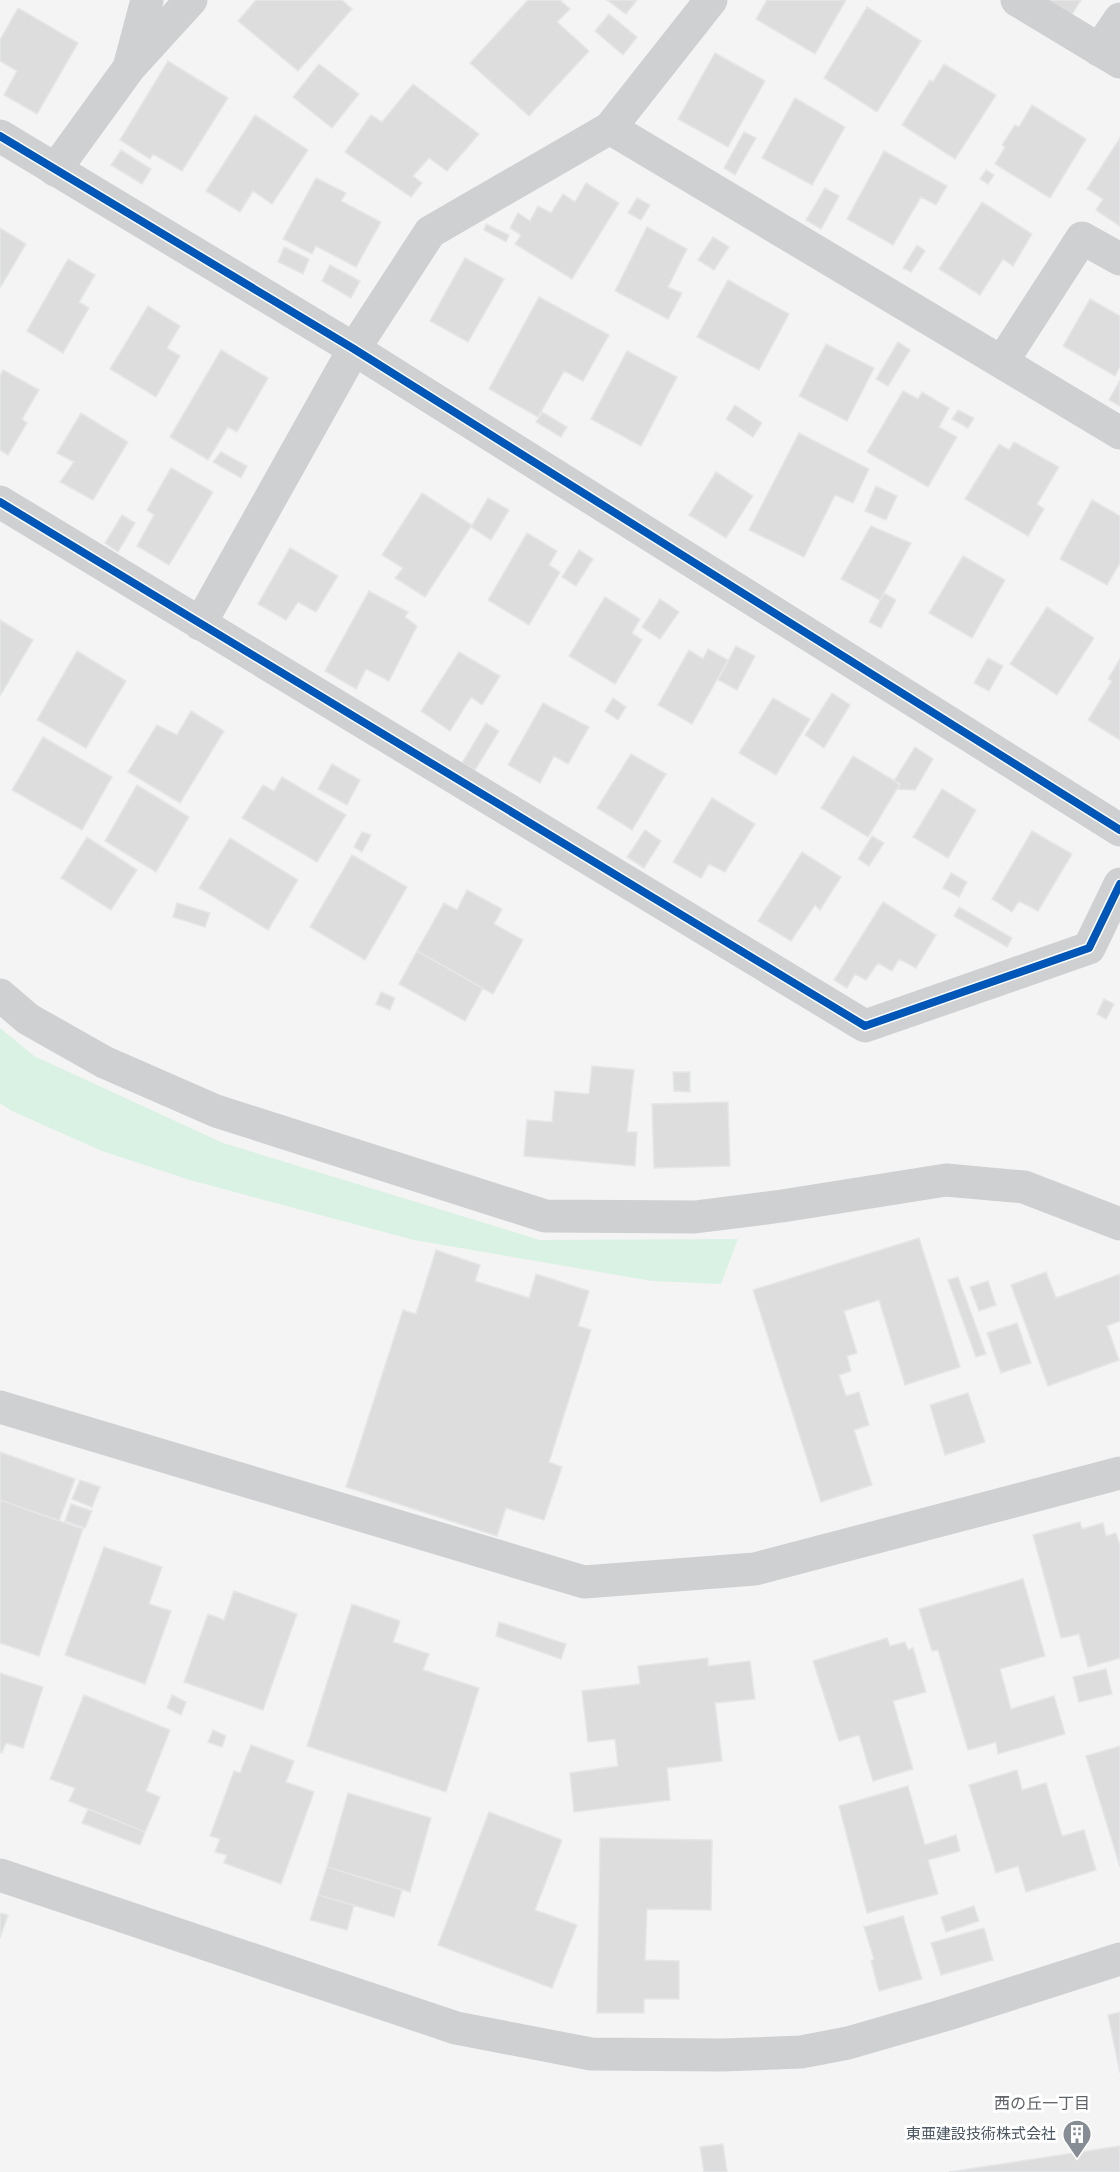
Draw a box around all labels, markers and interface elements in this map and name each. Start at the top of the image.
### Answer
district label: 西の丘一丁目 [994,2093,1090,2113]
building icon: 東亜建設技術株式会社 [1061,2118,1093,2160]
place label: 東亜建設技術株式会社 [906,2124,1056,2143]

